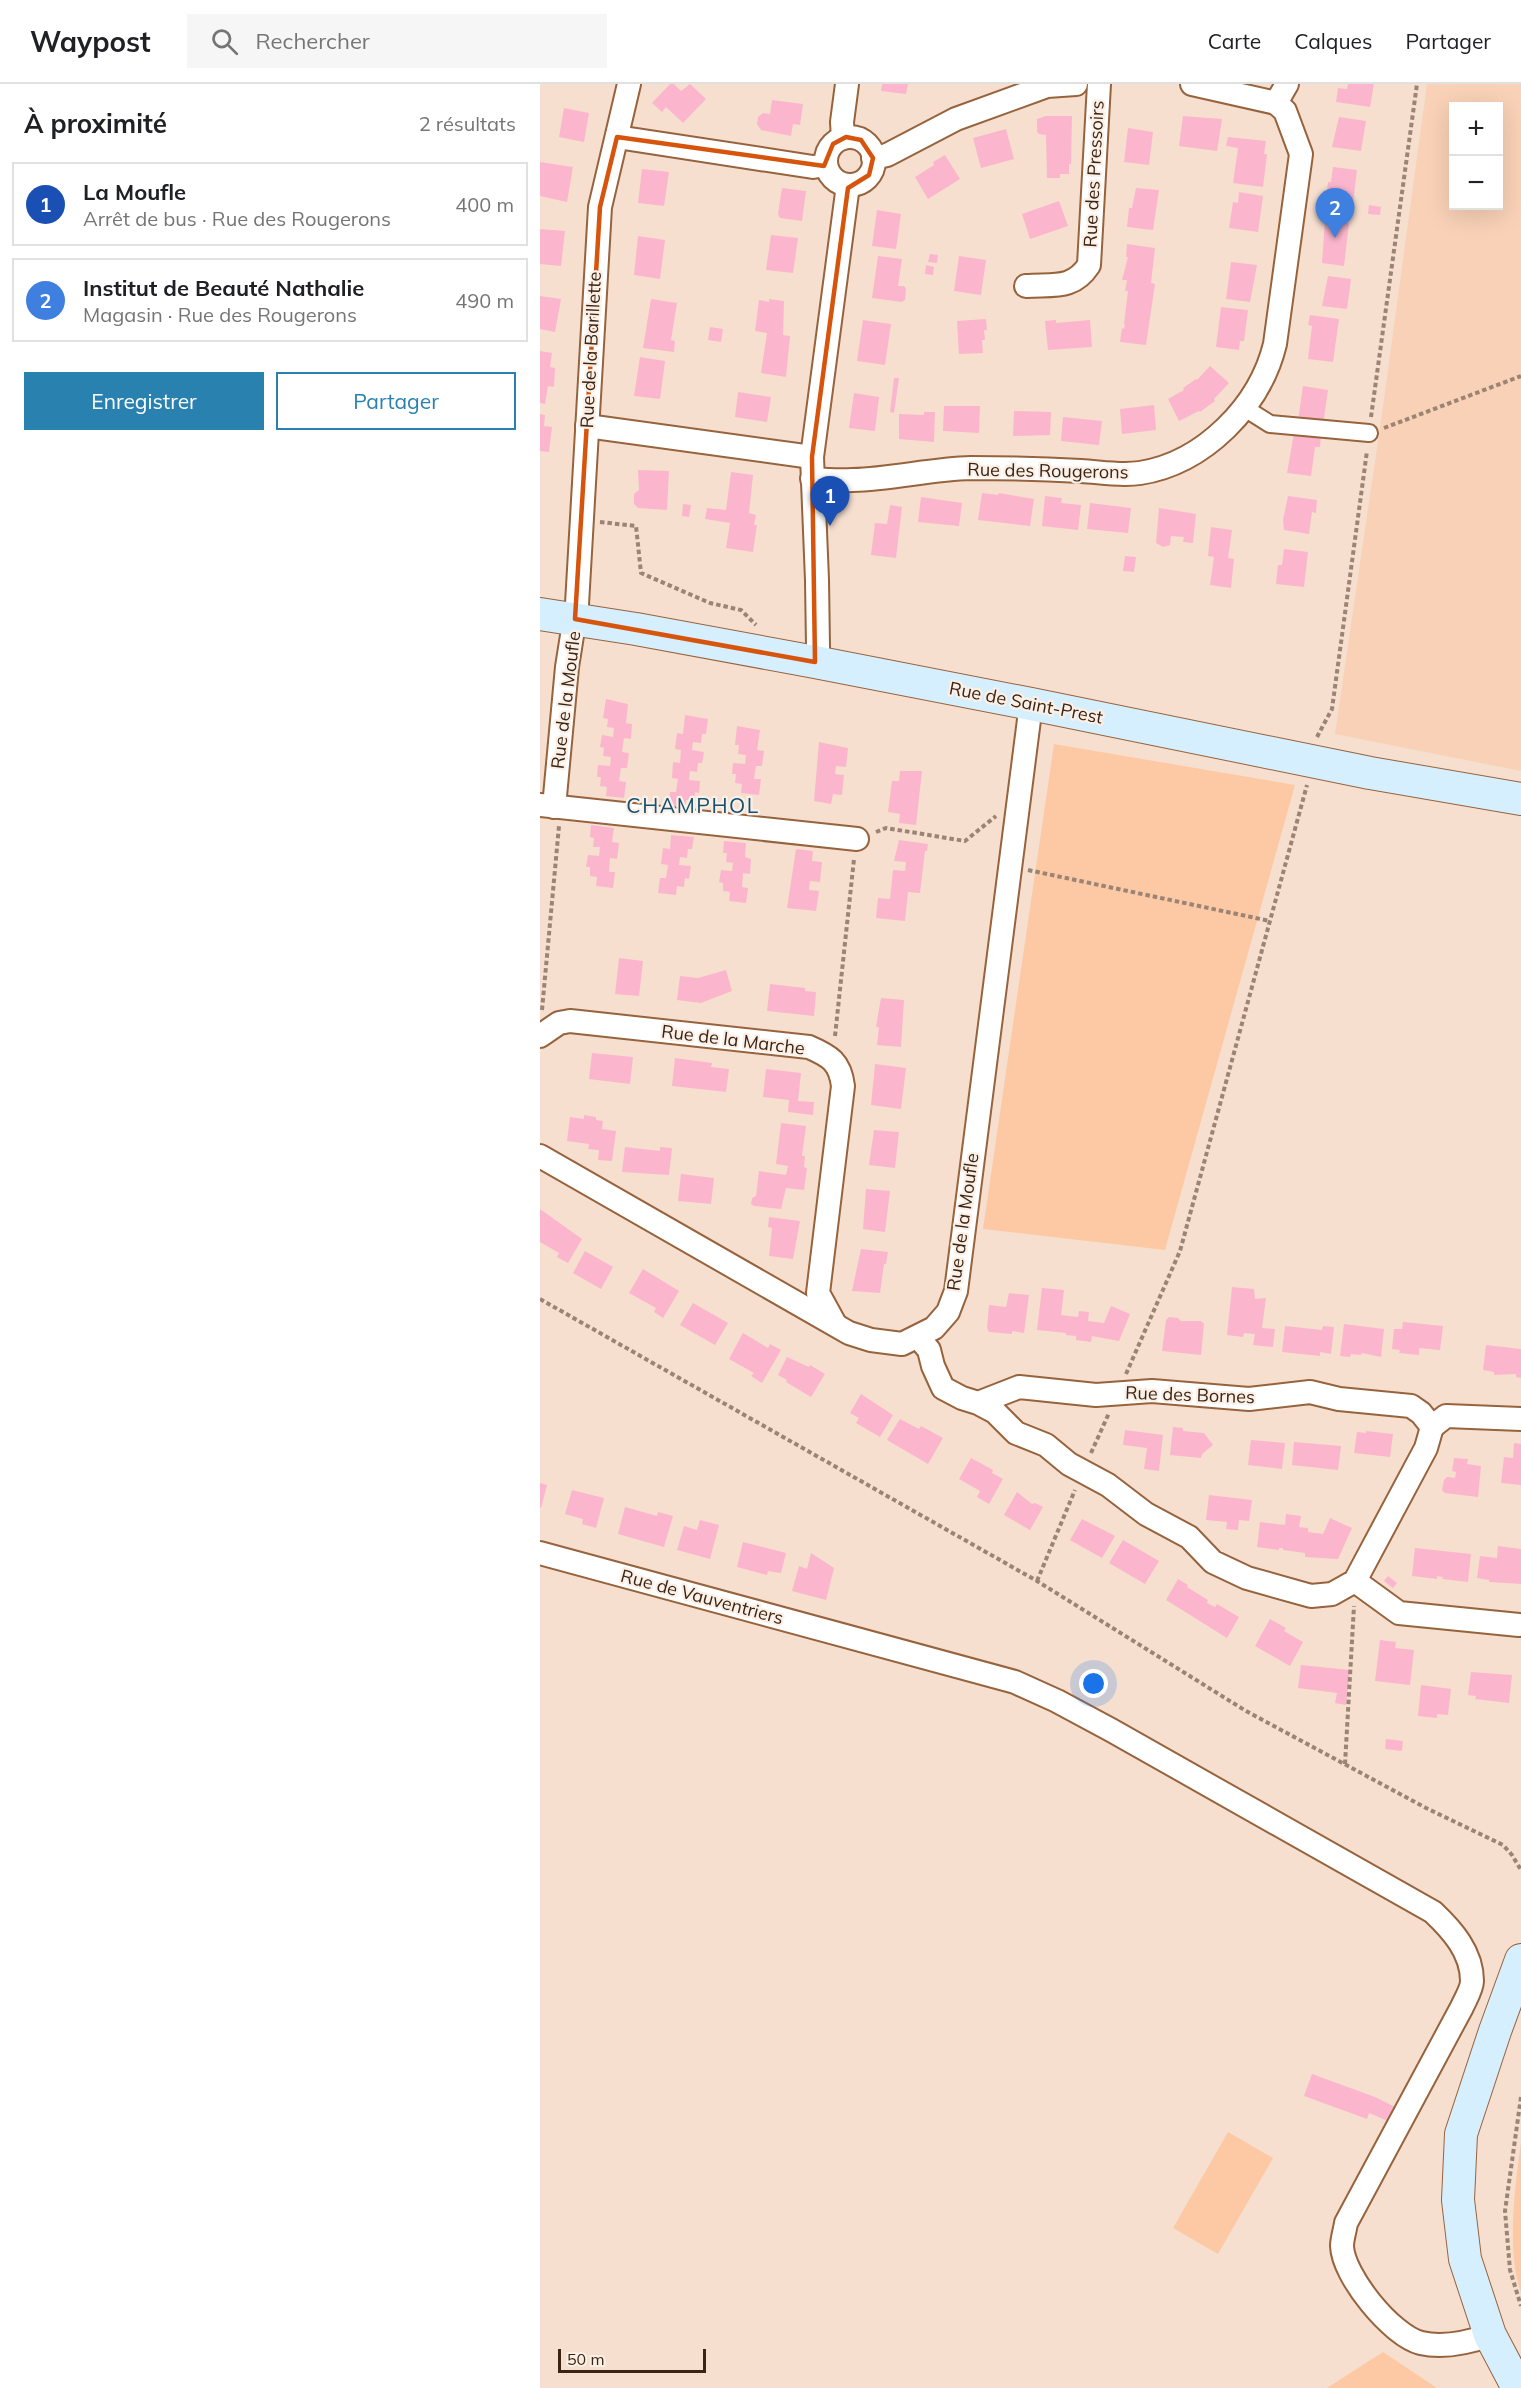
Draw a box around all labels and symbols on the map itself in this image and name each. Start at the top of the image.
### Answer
street label: Rue des Pressoirs [1078,100,1109,248]
pin: 2 [1316,188,1354,238]
street label: Rue de la Barillette [575,271,606,429]
street label: Rue des Rougerons [967,458,1129,483]
pin: 1 [810,476,850,526]
street label: Rue de la Moufle [546,630,585,770]
street label: Rue de Saint-Prest [947,676,1105,729]
district label: CHAMPHOL [626,792,760,818]
street label: Rue de la Marche [660,1019,806,1060]
street label: Rue de la Moufle [941,1152,984,1292]
street label: Rue des Bornes [1125,1381,1255,1408]
street label: Rue de Vauventriers [618,1564,786,1629]
your location [1079,1669,1108,1698]
scale bar [558,2346,706,2374]

